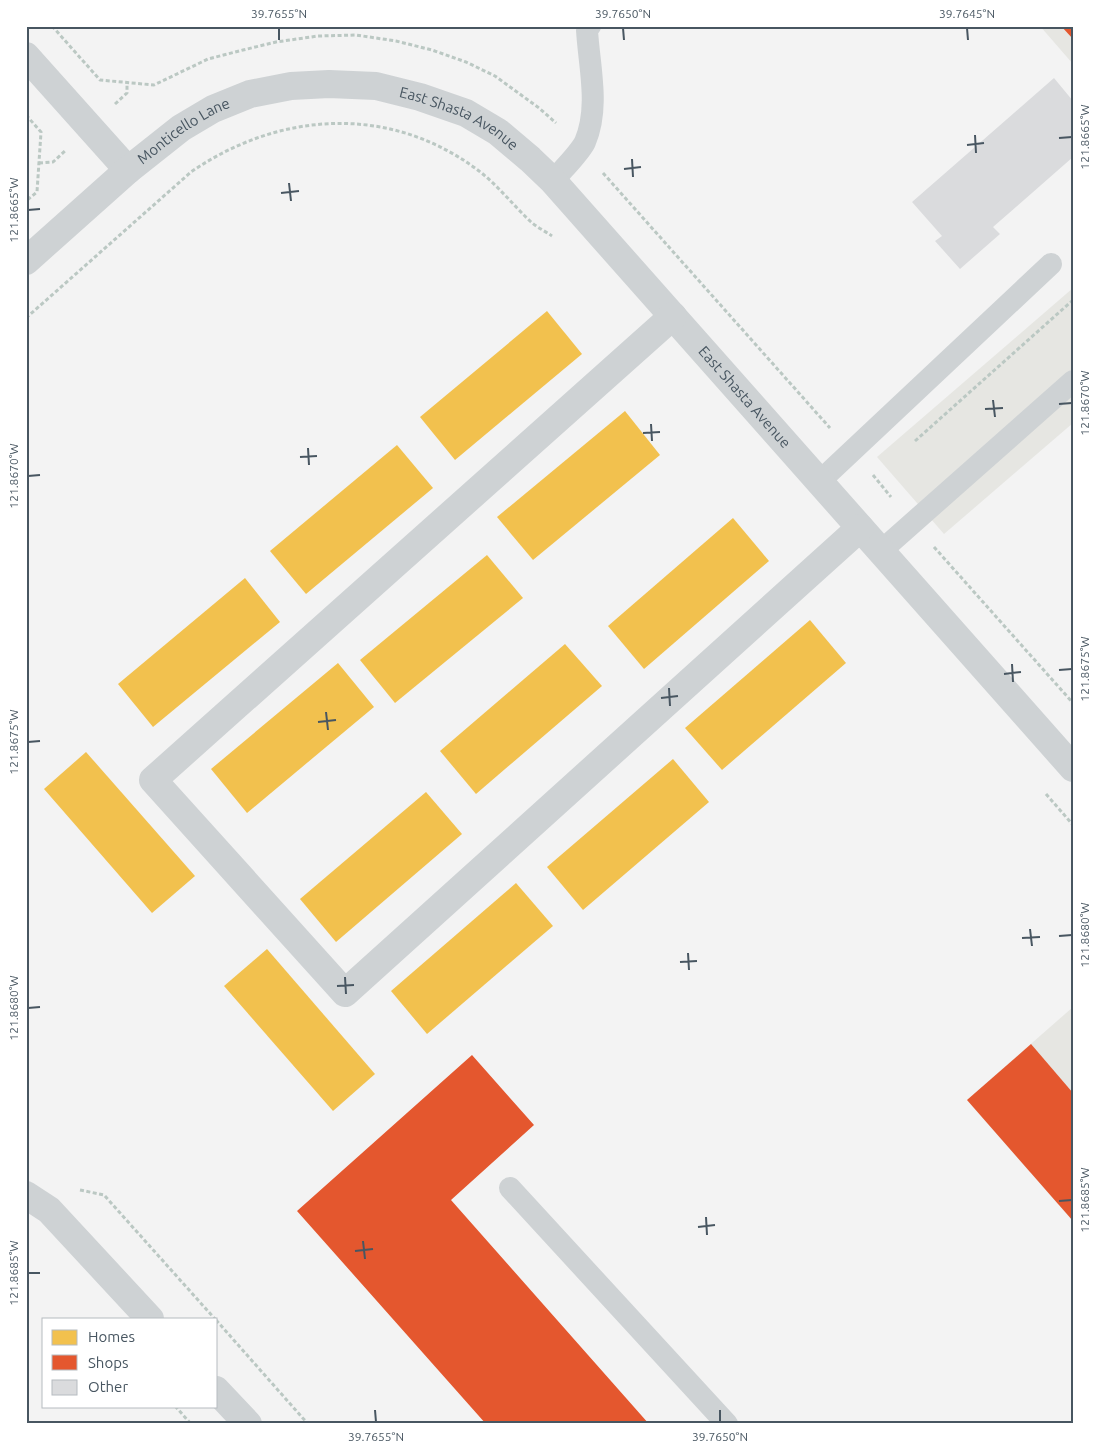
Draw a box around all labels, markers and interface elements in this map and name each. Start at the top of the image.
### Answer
text: 39.7655°N [251,7,307,20]
text: 39.7650°N [595,7,651,20]
text: 39.7645°N [939,7,995,20]
street label: East Shasta Avenue [398,83,522,153]
street label: Monticello Lane [134,94,232,167]
text: 121.8665°W [1078,104,1091,170]
text: 121.8665°W [7,177,20,243]
street label: East Shasta Avenue [695,342,794,451]
text: 121.8670°W [1078,370,1091,436]
text: 121.8670°W [7,443,20,509]
text: 121.8675°W [1078,636,1091,702]
text: 121.8675°W [7,709,20,775]
text: 121.8680°W [1078,902,1091,968]
text: 121.8680°W [7,975,20,1041]
text: 121.8685°W [1078,1167,1091,1233]
text: 121.8685°W [7,1240,20,1306]
legend [42,1318,218,1408]
text: Homes [88,1328,135,1345]
text: Shops [88,1354,129,1371]
text: Other [88,1378,128,1395]
text: 39.7655°N [348,1430,404,1443]
text: 39.7650°N [692,1430,748,1443]

